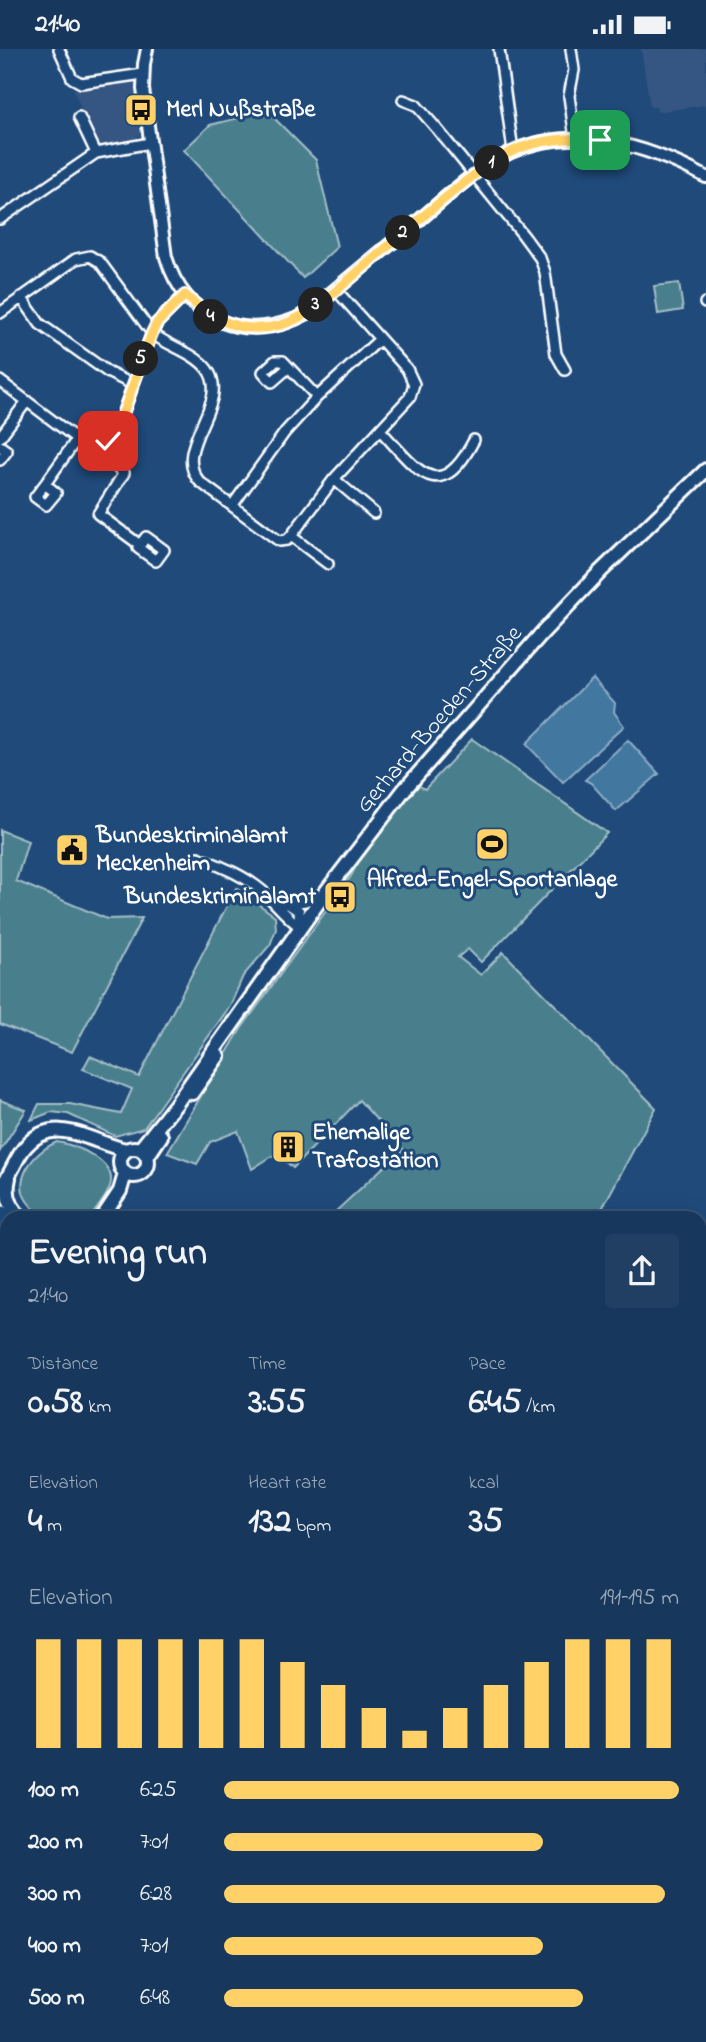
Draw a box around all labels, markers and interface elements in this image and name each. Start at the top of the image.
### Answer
text: 21:40 [35,6,80,44]
bus stop icon: Merl Nußstraße [122,91,160,129]
place label: Merl Nußstraße [166,93,316,128]
pin [570,110,630,170]
icon: arrive [581,121,619,159]
pin: 1 [475,145,510,181]
text: 1 [488,149,495,176]
pin: 2 [386,215,420,251]
text: 2 [398,219,407,246]
pin: 3 [298,287,334,323]
text: 3 [312,291,319,318]
pin: 4 [194,299,228,335]
text: 4 [207,303,214,330]
pin: 5 [124,341,158,377]
text: 5 [135,345,146,372]
pin [78,411,138,471]
icon: check [89,422,127,460]
street label: Gerhard-Boeden-Straße [348,618,532,822]
place label: Bundeskriminalamt Meckenheim [95,819,289,882]
sports icon: Alfred-Engel-Sportanlage [473,825,511,863]
public building icon: Bundeskriminalamt Meckenheim [53,831,91,869]
place label: Alfred-Engel-Sportanlage [367,863,619,899]
bus stop icon: Bundeskriminalamt [321,878,359,916]
place label: Bundeskriminalamt [123,880,317,915]
place label: Ehemalige Trafostation [312,1116,438,1179]
building icon: Ehemalige Trafostation [269,1128,307,1166]
text: Evening run [28,1226,207,1282]
button: share [605,1234,679,1308]
text: 21:40 [28,1280,68,1313]
text: Distance [28,1351,98,1378]
text: Time [248,1351,286,1378]
text: Pace [469,1351,506,1378]
text: 0.58 [28,1378,83,1429]
text: 3:55 [248,1378,306,1429]
text: 6:45 [469,1378,521,1429]
text: km [83,1394,111,1421]
text: /km [521,1394,555,1421]
text: Elevation [28,1470,98,1497]
text: Heart rate [248,1470,326,1497]
text: kcal [469,1470,499,1497]
text: 4 [28,1497,42,1548]
text: 132 [248,1497,291,1548]
text: 35 [469,1497,503,1548]
text: m [42,1513,62,1540]
text: bpm [291,1513,331,1540]
text: Elevation [28,1582,113,1615]
text: 191–195 m [600,1582,679,1615]
text: 100 m [28,1774,79,1807]
text: 6:25 [140,1774,177,1807]
text: 200 m [28,1826,83,1859]
text: 7:01 [140,1826,169,1859]
text: 300 m [28,1878,81,1911]
text: 6:28 [140,1878,172,1911]
text: 400 m [28,1930,81,1963]
text: 7:01 [140,1930,169,1963]
text: 500 m [28,1982,85,2015]
text: 6:48 [140,1982,170,2015]

